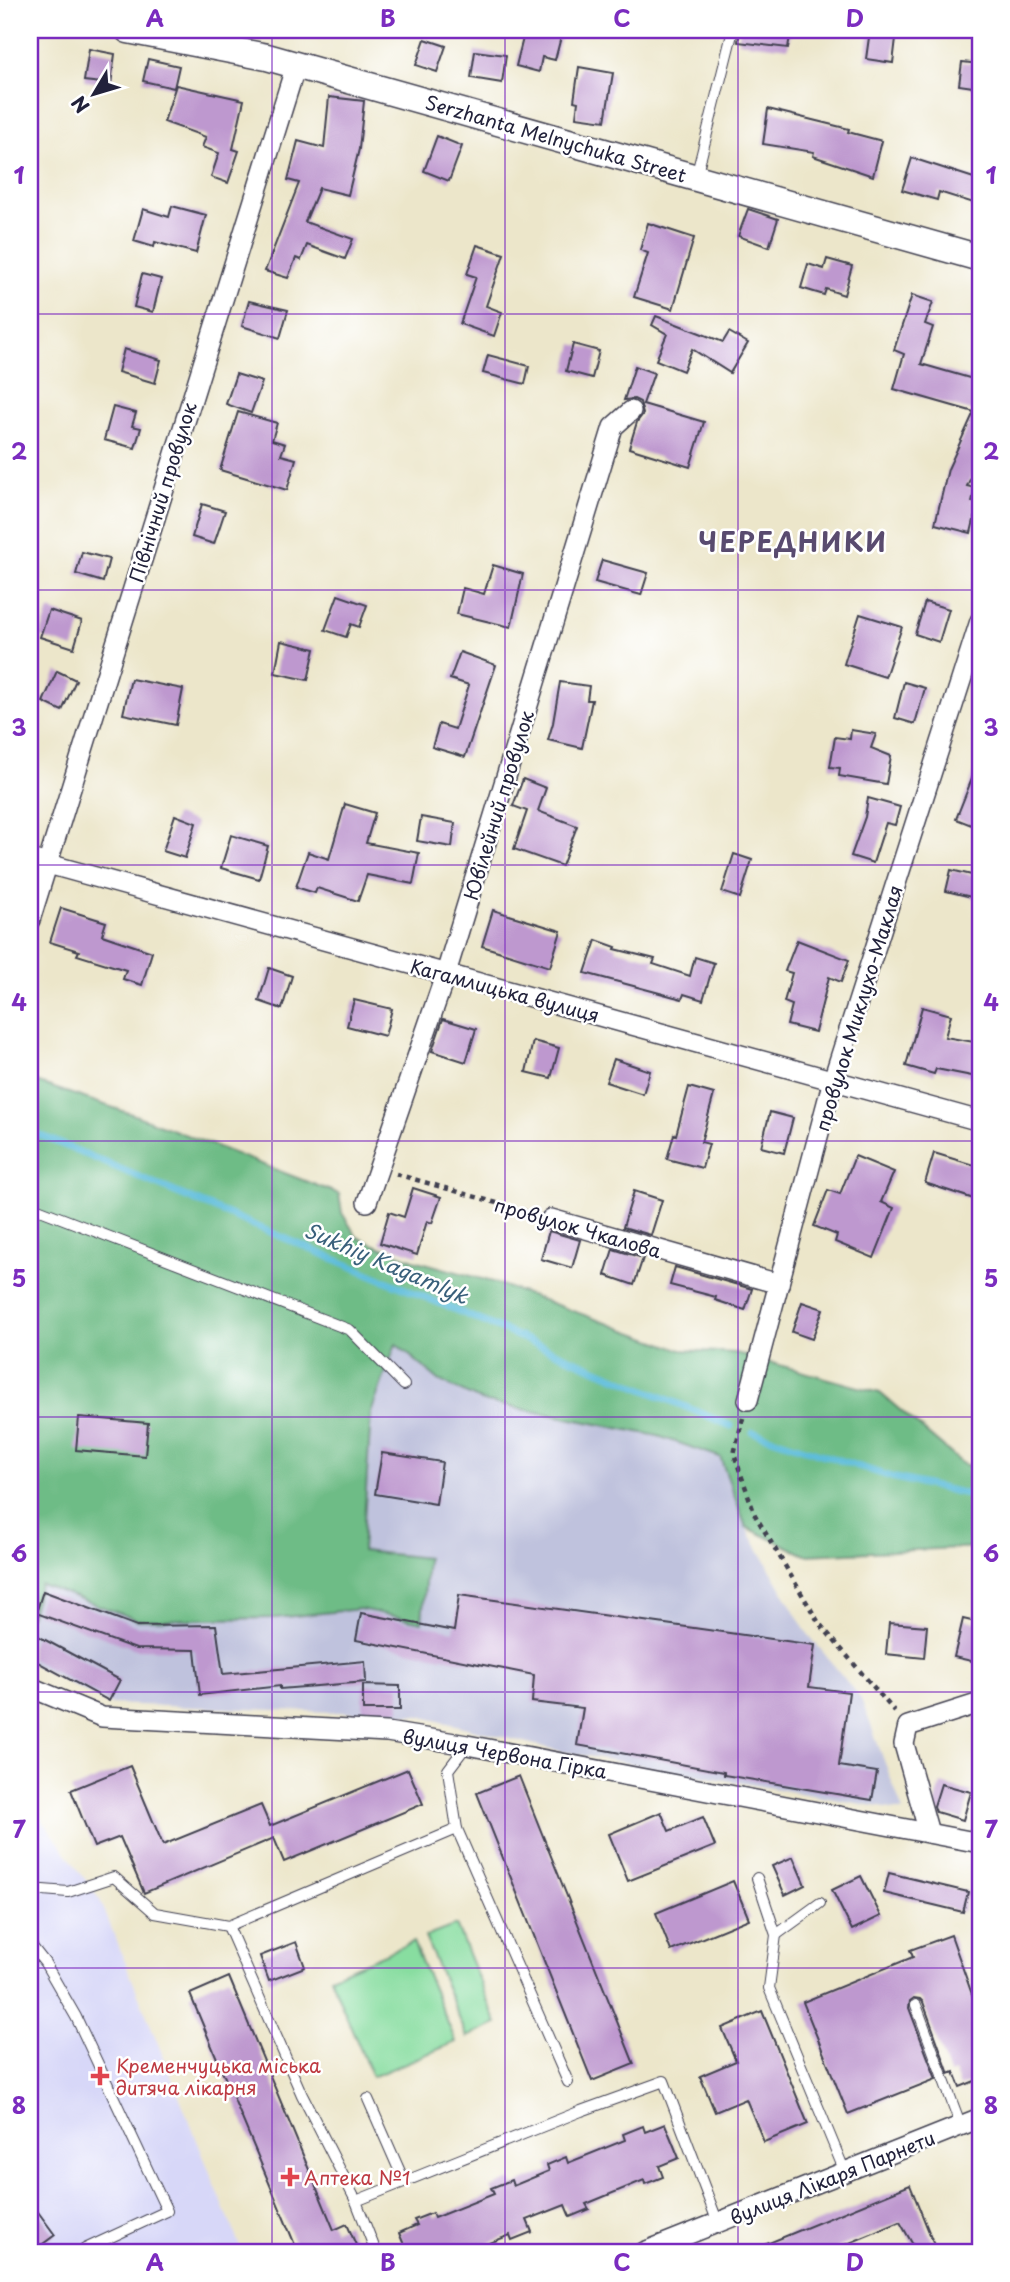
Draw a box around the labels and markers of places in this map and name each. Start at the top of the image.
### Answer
place label: Кременчуцька міська дитяча лікарня [116,2051,321,2101]
marker: Кременчуцька міська дитяча лікарня [90,2066,110,2086]
place label: Аптека №1 [304,2163,411,2191]
marker: Аптека №1 [282,2169,298,2185]

